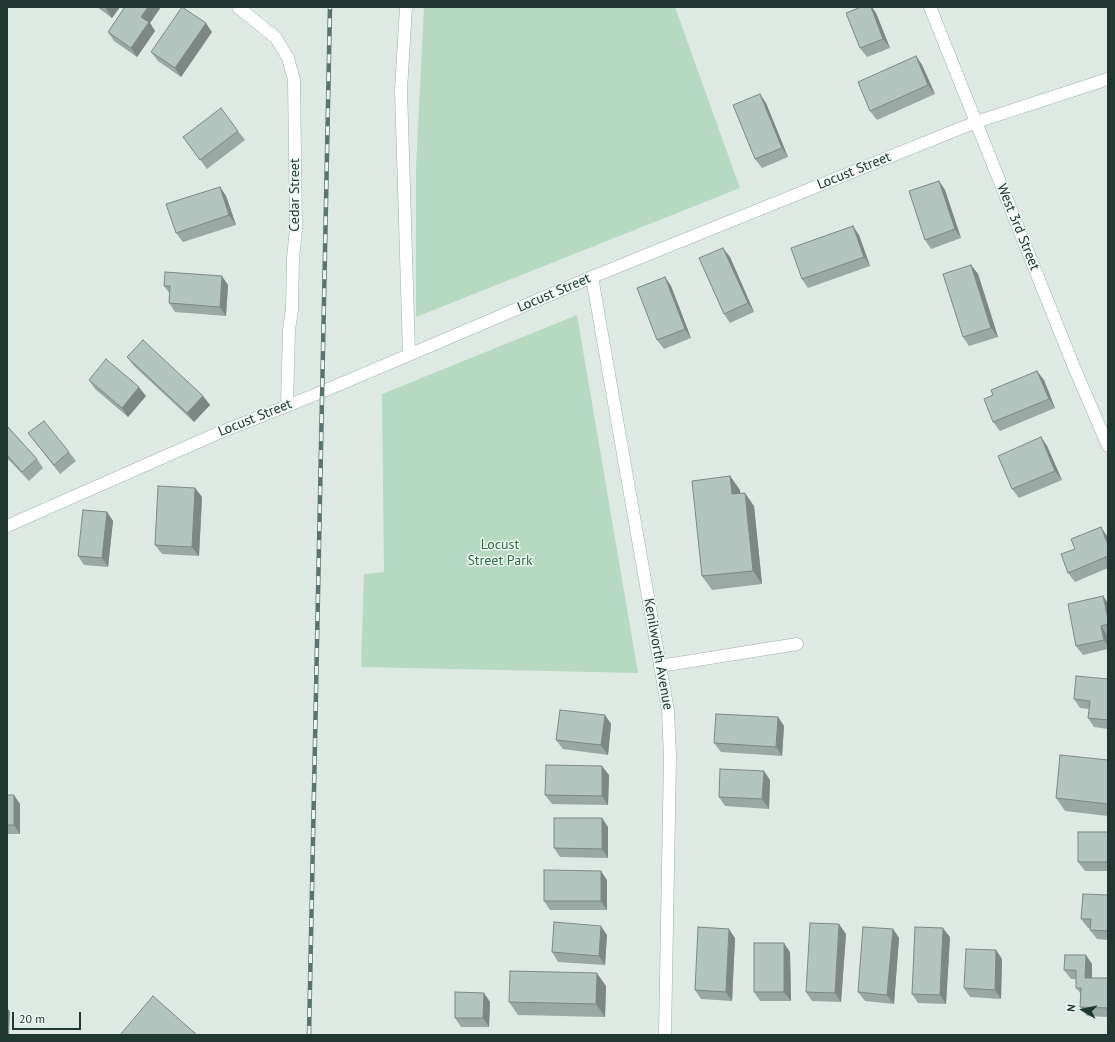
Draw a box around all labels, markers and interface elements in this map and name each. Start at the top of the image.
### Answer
street label: Locust Street [815,149,893,193]
street label: Cedar Street [287,158,303,232]
street label: West 3rd Street [993,181,1043,273]
street label: Locust Street [515,270,593,316]
street label: Locust Street [216,396,294,440]
park label: Locust Street Park [467,537,533,570]
street label: Kenilworth Avenue [640,597,676,711]
north arrow [1063,990,1103,1030]
text: N [1064,1003,1079,1013]
scale bar [14,1004,83,1030]
text: 20 m [19,1011,45,1026]

